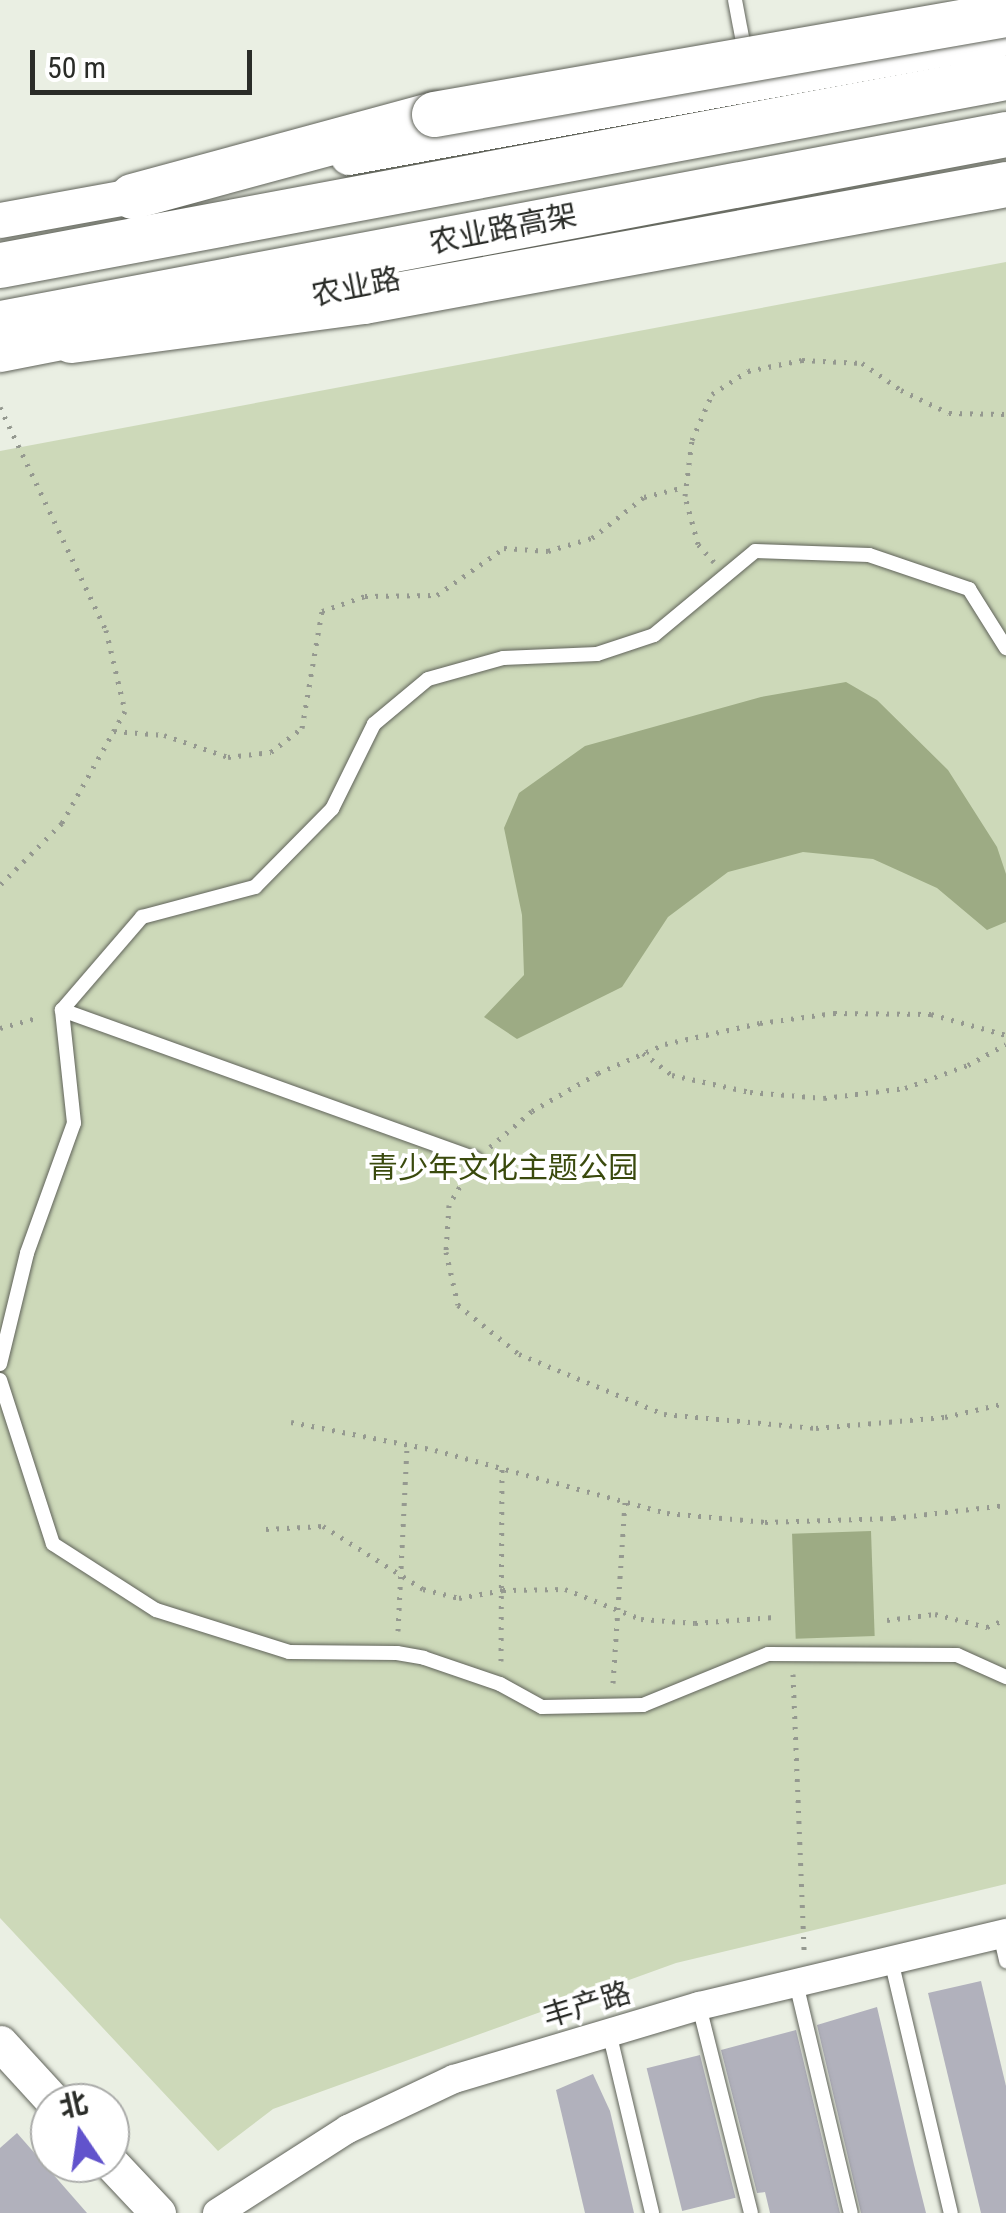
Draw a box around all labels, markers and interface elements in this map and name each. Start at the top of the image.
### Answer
scale bar [35,30,258,92]
text: 50 m [47,50,106,85]
street label: 农业路高架 [426,197,580,261]
street label: 农业路 [308,261,404,313]
park label: 青少年文化主题公园 [368,1150,638,1186]
street label: 丰产路 [539,1975,635,2035]
north arrow [30,2083,130,2183]
text: 北 [56,2086,91,2124]

